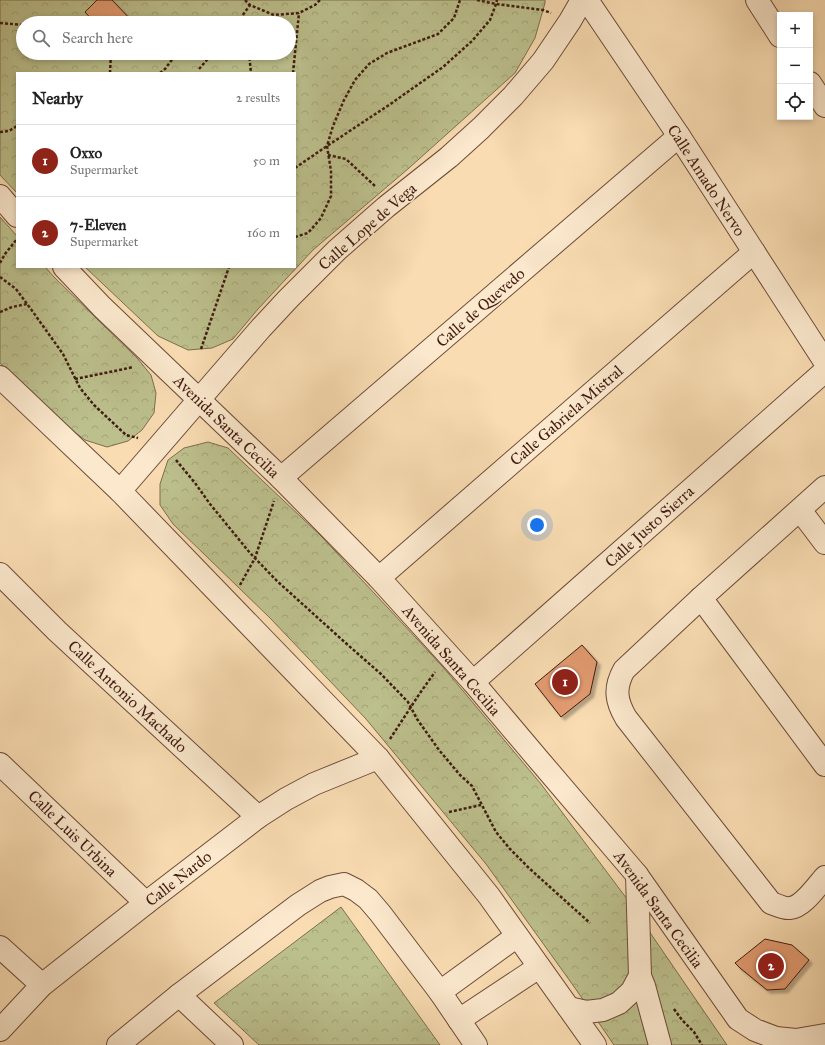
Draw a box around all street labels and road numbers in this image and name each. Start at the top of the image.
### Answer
street label: Calle Amado Nervo [664,121,750,240]
street label: Calle Lope de Vega [314,179,421,275]
street label: Calle de Quevedo [432,264,529,351]
street label: Calle Gabriela Mistral [506,361,627,470]
street label: Avenida Santa Cecilia [169,370,284,482]
street label: Calle Justo Sierra [601,481,699,572]
street label: Avenida Santa Cecilia [398,600,505,720]
street label: Calle Antonio Machado [64,636,191,757]
street label: Calle Luis Urbina [24,786,121,881]
street label: Avenida Santa Cecilia [609,846,708,972]
street label: Calle Nardo [142,847,215,910]

